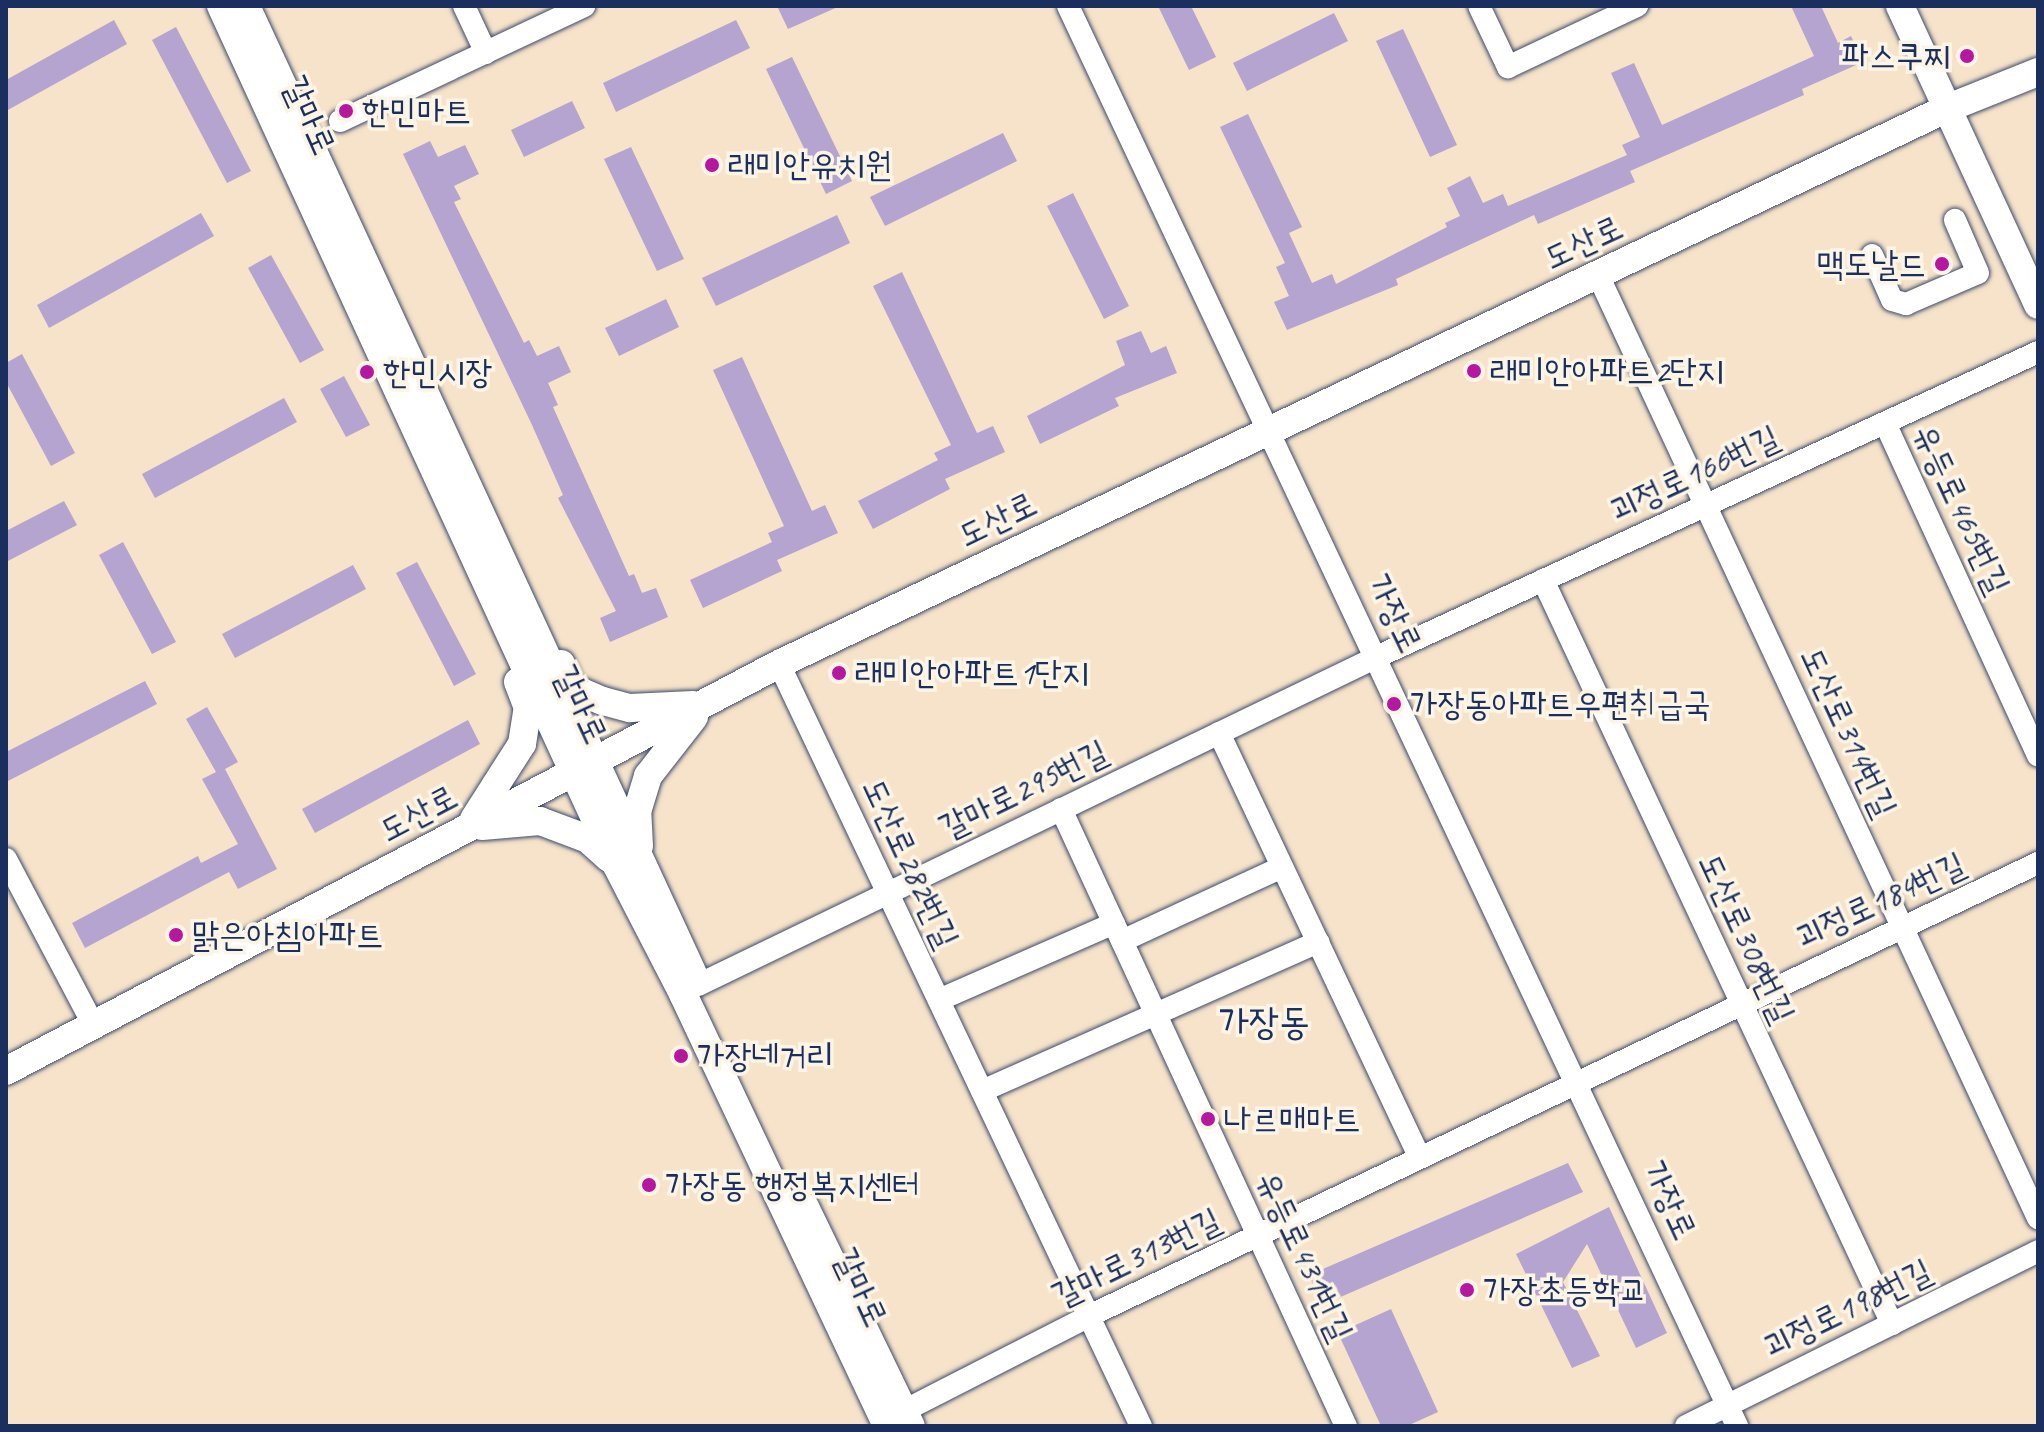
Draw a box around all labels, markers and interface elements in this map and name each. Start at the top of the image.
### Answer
place label: 파스쿠찌 [1842,36,1951,76]
marker: 파스쿠찌 [1958,47,1976,65]
street label: 갈마로 [275,69,345,161]
place label: 한민마트 [362,91,471,131]
marker: 한민마트 [337,102,355,120]
place label: 래미안유치원 [728,145,892,185]
marker: 래미안유치원 [703,156,721,174]
street label: 도산로 [1537,206,1629,278]
place label: 맥도날드 [1817,244,1926,284]
marker: 맥도날드 [1933,255,1951,273]
place label: 래미안아파트2단지 [1490,351,1724,391]
place label: 한민시장 [383,352,492,392]
marker: 래미안아파트2단지 [1465,362,1483,380]
marker: 한민시장 [358,363,376,381]
street label: 괴정로166번길 [1603,416,1785,530]
street label: 유등로465번길 [1905,418,2019,600]
street label: 도산로 [951,483,1043,555]
street label: 가장로 [1359,567,1431,659]
street label: 도산로314번길 [1792,641,1906,823]
place label: 래미안아파트1단지 [855,653,1089,693]
street label: 갈마로 [545,658,617,750]
marker: 래미안아파트1단지 [830,664,848,682]
place label: 가장동아파트우편취급국 [1410,684,1711,724]
marker: 가장동아파트우편취급국 [1385,695,1403,713]
street label: 갈마로295번길 [932,731,1114,847]
street label: 도산로282번길 [854,772,968,954]
street label: 도산로 [372,776,464,850]
street label: 괴정로184번길 [1789,843,1971,957]
street label: 도산로308번길 [1690,847,1804,1029]
place label: 맑은아침아파트 [192,915,384,955]
marker: 맑은아침아파트 [167,926,185,944]
district label: 가장동 [1218,999,1310,1045]
place label: 가장네거리 [697,1036,834,1076]
marker: 가장네거리 [672,1047,690,1065]
place label: 나르매마트 [1224,1099,1361,1139]
marker: 나르매마트 [1199,1110,1217,1128]
street label: 가장로 [1634,1154,1706,1246]
place label: 가장동 행정복지센터 [665,1165,919,1205]
street label: 유등로431번길 [1248,1165,1362,1347]
marker: 가장동 행정복지센터 [640,1176,658,1194]
street label: 갈마로313번길 [1045,1199,1227,1315]
street label: 갈마로 [825,1241,897,1333]
street label: 괴정로198번길 [1756,1250,1938,1366]
place label: 가장초등학교 [1483,1270,1647,1310]
marker: 가장초등학교 [1458,1281,1476,1299]

